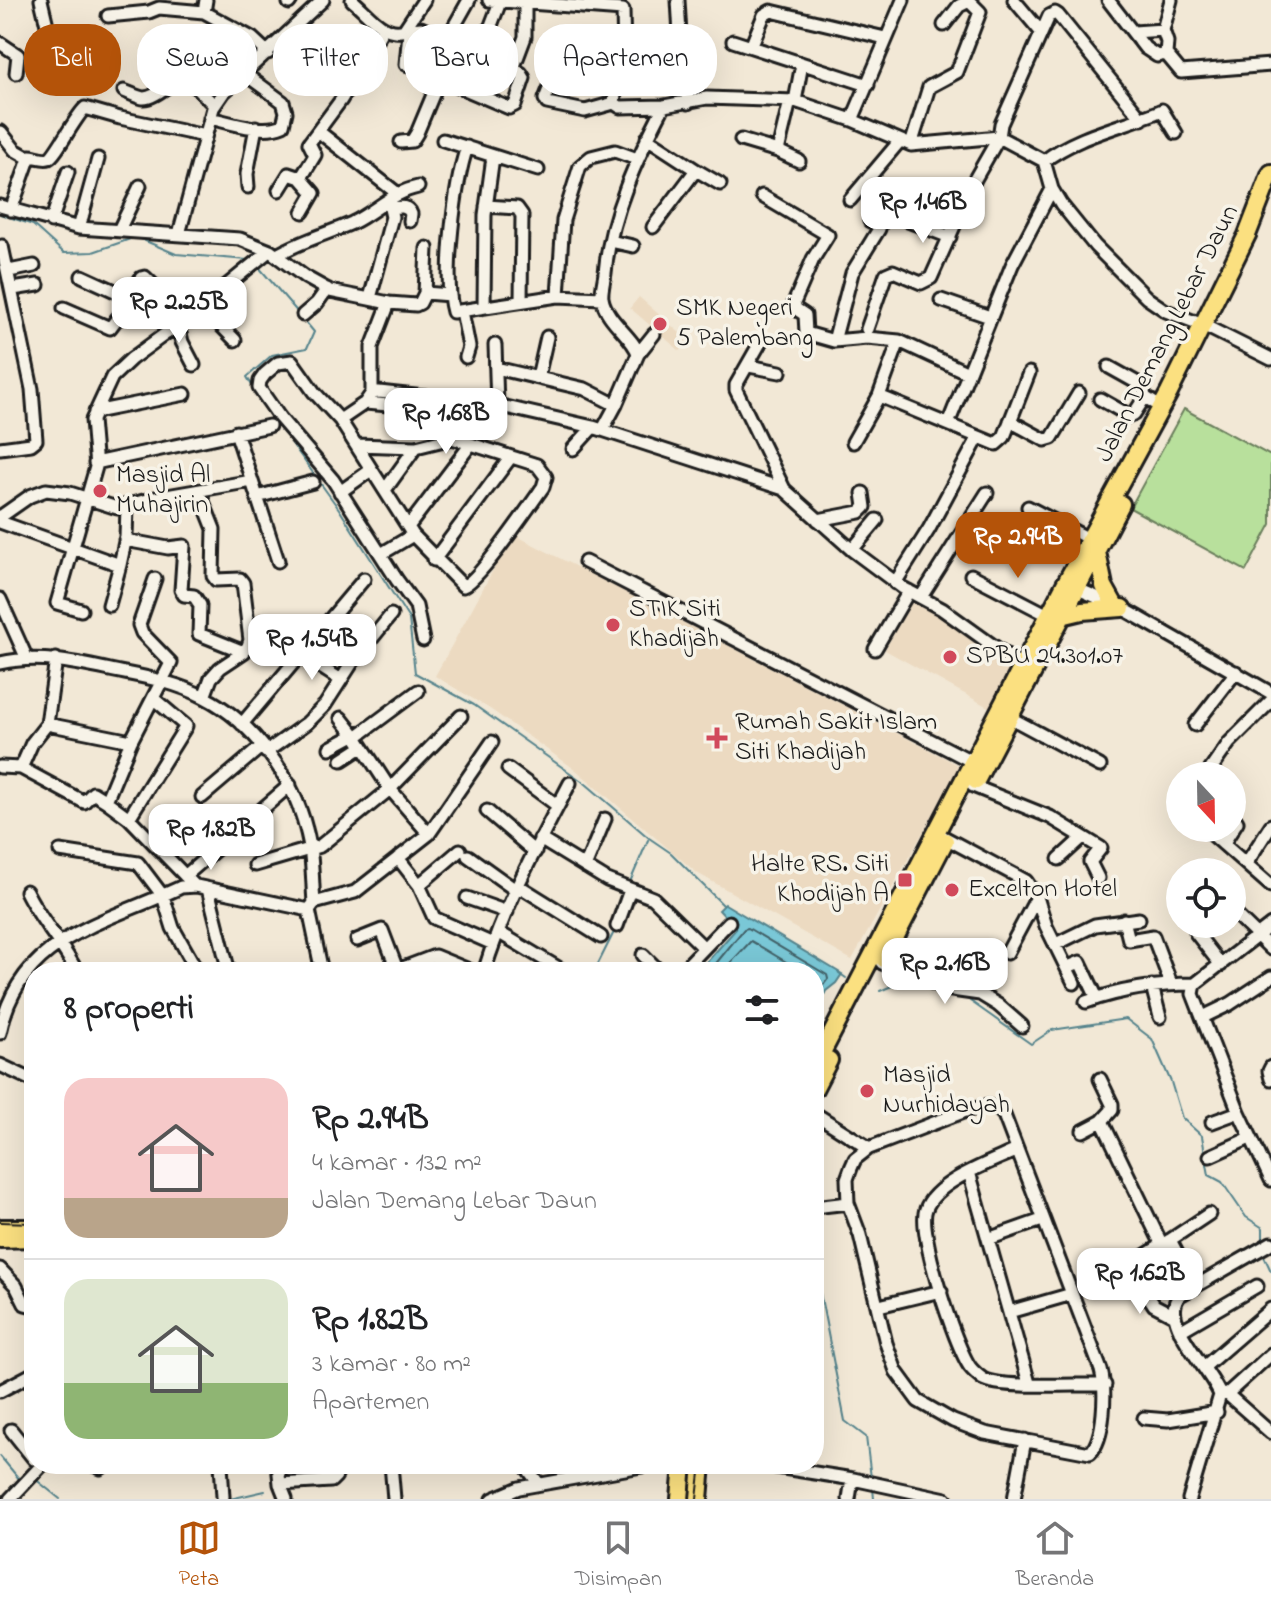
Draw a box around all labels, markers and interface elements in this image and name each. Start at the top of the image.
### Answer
chip: Beli [24,24,121,96]
chip: Sewa [137,24,257,96]
chip: Filter [273,24,388,96]
chip: Baru [404,24,518,96]
chip: Apartemen [534,24,717,96]
pin: Rp 1.46B [840,177,1006,245]
text: Rp 1.46B [879,184,967,222]
street label: Jalan Demang Lebar Daun [1086,199,1250,469]
pin: Rp 2.25B [96,277,262,345]
text: Rp 2.25B [130,284,228,322]
place label: SMK Negeri 5 Palembang [676,290,813,358]
marker: SMK Negeri 5 Palembang [651,315,669,333]
pin: Rp 1.68B [363,388,529,456]
text: Rp 1.68B [402,395,490,433]
place label: Masjid Al Muhajirin [116,457,210,525]
marker: Masjid Al Muhajirin [91,482,109,500]
pin: Rp 2.94B [935,512,1101,580]
text: Rp 2.94B [973,519,1063,557]
place label: STIK Siti Khadijah [629,591,721,659]
pin: Rp 1.54B [229,614,395,682]
marker: STIK Siti Khadijah [604,616,622,634]
text: Rp 1.54B [266,621,358,659]
place label: SPBU 24.301.07 [966,638,1123,676]
marker: SPBU 24.301.07 [941,648,959,666]
place label: Rumah Sakit Islam Siti Khadijah [735,704,937,772]
marker: Rumah Sakit Islam Siti Khadijah [706,727,728,749]
north arrow [1166,762,1246,842]
map controls [1166,762,1246,938]
pin: Rp 1.82B [128,804,294,872]
text: Rp 1.82B [167,811,255,849]
place label: Halte RS. Siti Khodijah A [751,846,889,914]
button: locate [1166,858,1246,938]
marker: Halte RS. Siti Khodijah A [896,871,914,889]
place label: Excelton Hotel [968,871,1117,909]
marker: Excelton Hotel [943,881,961,899]
pin: Rp 2.16B [862,938,1028,1006]
text: Rp 2.16B [900,945,990,983]
text: 8 properti [64,985,194,1035]
icon: filters [740,988,784,1032]
place label: Masjid Nurhidayah [883,1057,1010,1125]
marker: Masjid Nurhidayah [858,1082,876,1100]
text: Rp 2.94B [312,1095,429,1145]
icon: home [128,1110,224,1206]
text: 4 kamar · 132 m² [312,1145,482,1183]
text: Jalan Demang Lebar Daun [312,1183,597,1221]
pin: Rp 1.62B [1057,1248,1223,1316]
text: Rp 1.62B [1095,1255,1185,1293]
text: Rp 1.82B [312,1296,428,1346]
icon: home [128,1311,224,1407]
text: 3 kamar · 80 m² [312,1346,471,1384]
text: Apartemen [312,1384,429,1422]
tab: Peta [177,1516,221,1596]
tab: Disimpan [575,1516,662,1596]
tab: Beranda [1016,1516,1094,1596]

